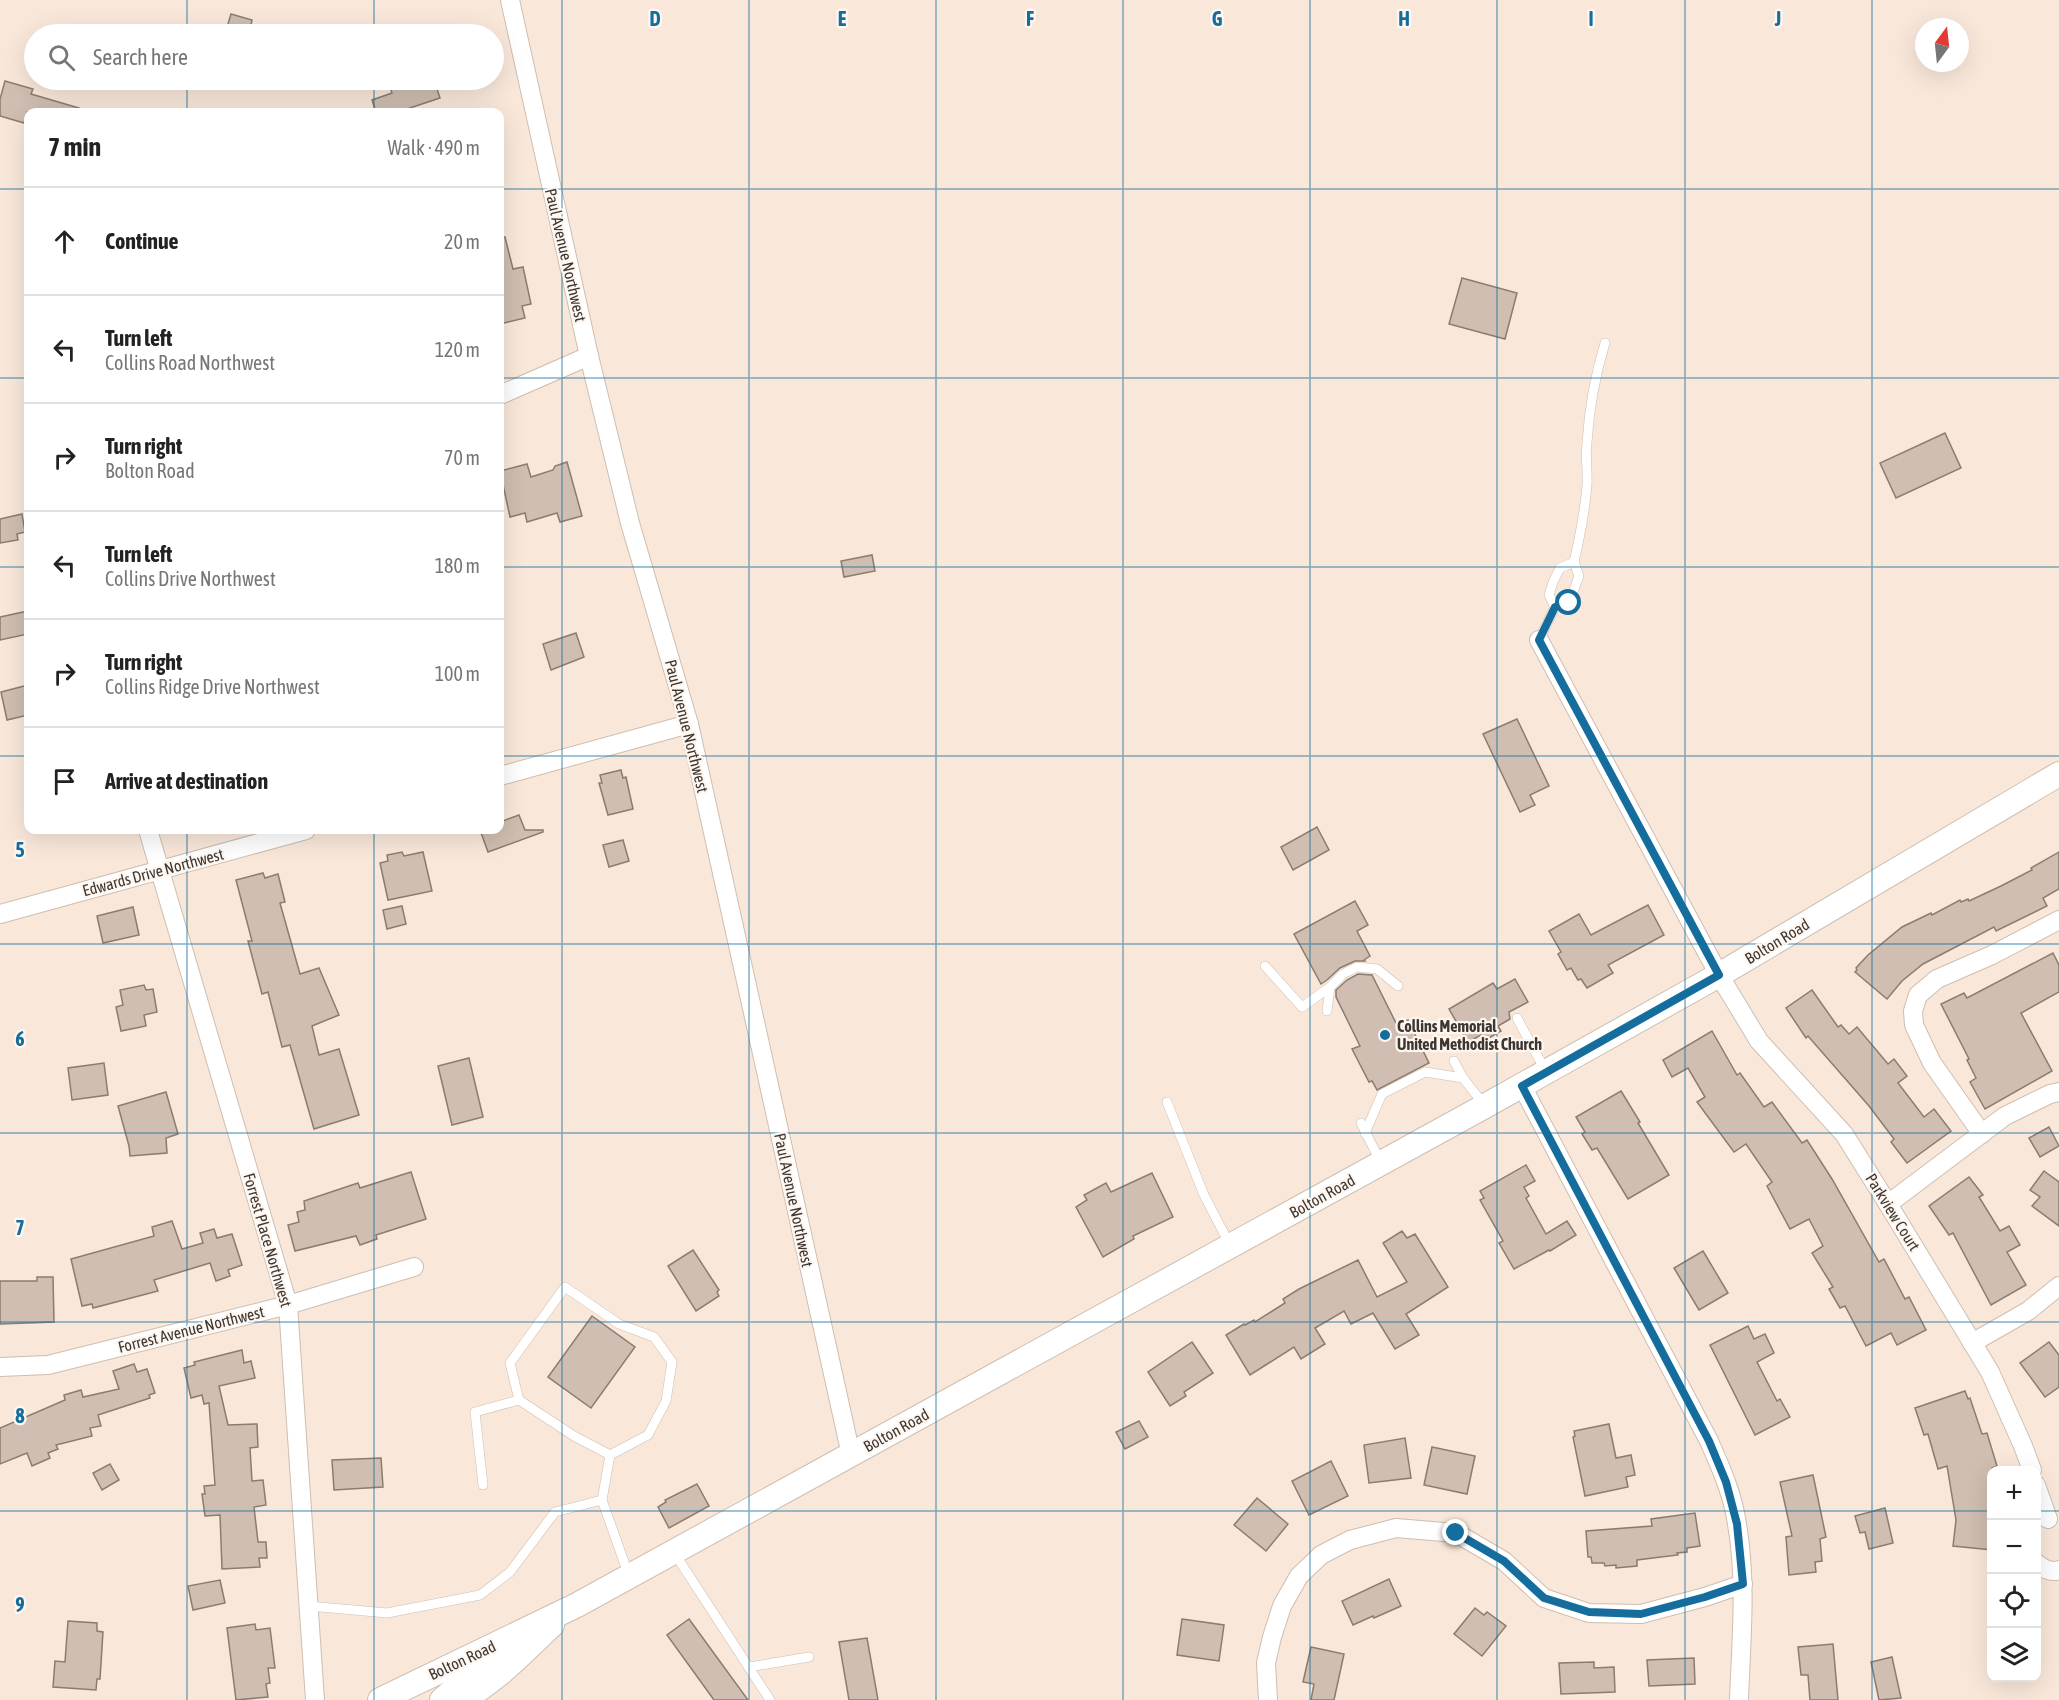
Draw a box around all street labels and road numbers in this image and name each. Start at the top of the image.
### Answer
street label: Paul Avenue Northwest [542,187,590,324]
street label: Paul Avenue Northwest [662,658,712,795]
street label: Edwards Drive Northwest [80,844,226,900]
street label: Bolton Road [1742,915,1812,967]
street label: Paul Avenue Northwest [771,1131,817,1269]
street label: Parkview Court [1862,1170,1924,1254]
street label: Forrest Place Northwest [240,1171,296,1309]
street label: Bolton Road [1286,1171,1358,1221]
street label: Forrest Avenue Northwest [116,1302,266,1356]
street label: Bolton Road [860,1405,932,1455]
street label: Bolton Road [426,1637,498,1683]

